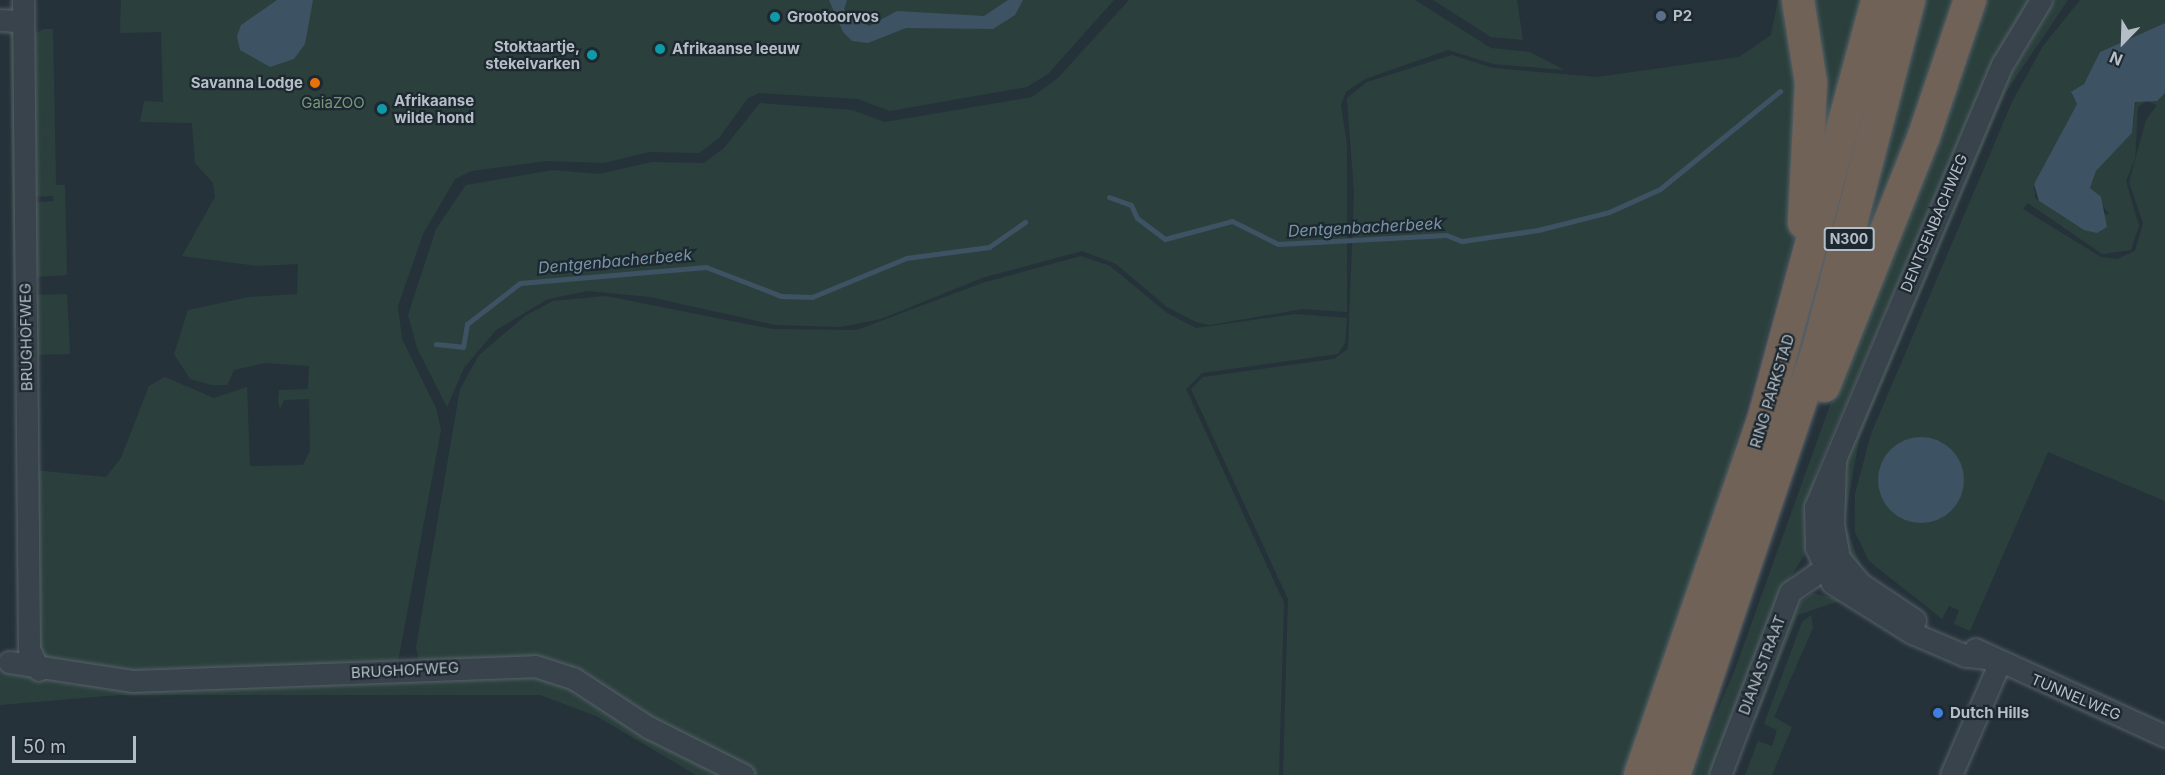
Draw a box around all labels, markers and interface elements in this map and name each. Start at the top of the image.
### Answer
place label: P2 [1673,7,1692,25]
place label: Grootoorvos [787,8,879,26]
marker: P2 [1654,9,1668,23]
marker: Grootoorvos [768,10,782,24]
north arrow [2093,12,2153,72]
place label: Stoktaartje, stekelvarken [485,37,580,72]
place label: Afrikaanse leeuw [672,40,800,58]
marker: Afrikaanse leeuw [653,42,667,56]
text: N [2106,47,2125,70]
marker: Stoktaartje, stekelvarken [585,48,599,62]
place label: Savanna Lodge [191,74,303,92]
marker: Savanna Lodge [308,76,322,90]
place label: Afrikaanse wilde hond [394,91,474,126]
park label: GaiaZOO [301,94,365,112]
marker: Afrikaanse wilde hond [375,102,389,116]
street label: DENTGENBACHWEG [1897,151,1971,295]
water label: Dentgenbacherbeek [1287,213,1443,241]
road number: N300 [1824,228,1874,250]
water label: Dentgenbacherbeek [537,245,693,277]
street label: BRUGHOFWEG [16,283,36,391]
street label: RING PARKSTAD [1746,332,1798,450]
street label: DIANASTRAAT [1735,613,1789,717]
street label: BRUGHOFWEG [350,658,460,682]
street label: TUNNELWEG [2028,670,2124,724]
place label: Dutch Hills [1950,704,2029,722]
marker: Dutch Hills [1931,706,1945,720]
scale bar [15,724,140,762]
text: 50 m [23,736,66,757]

